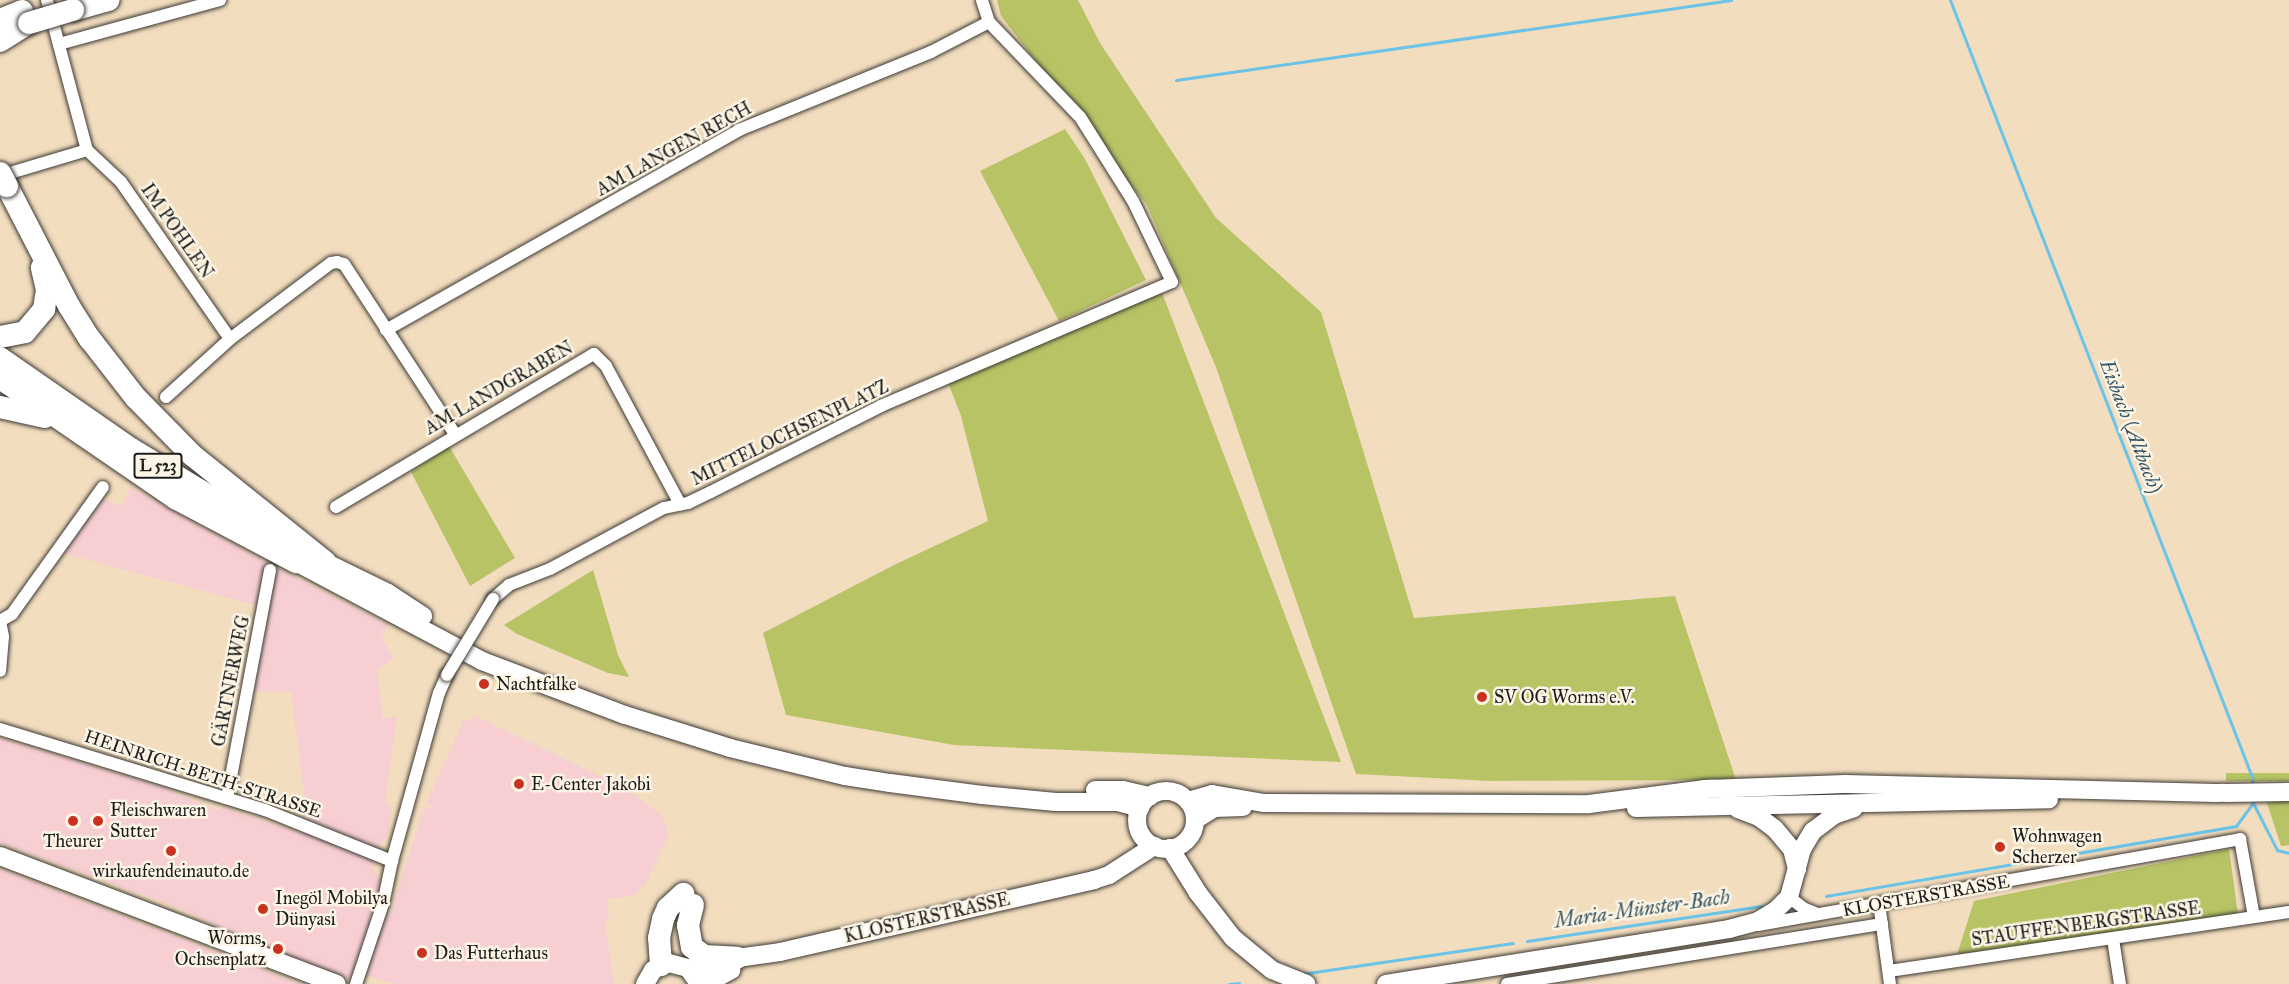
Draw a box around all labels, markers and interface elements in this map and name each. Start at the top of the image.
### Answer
street label: AM LANGEN RECH [593,97,755,201]
street label: IM POHLEN [136,179,218,283]
street label: AM LANDGRABEN [421,337,577,439]
water label: Eisbach (Altbach) [2095,356,2167,496]
street label: MITTELOCHSENPLATZ [688,376,892,490]
road number: L 523 [132,453,184,479]
street label: GÄRTNERWEG [208,614,254,748]
place label: Nachtfalke [496,673,577,695]
marker: Nachtfalke [477,677,491,691]
place label: SV OG Worms e.V. [1494,686,1634,708]
marker: SV OG Worms e.V. [1475,690,1489,704]
street label: HEINRICH-BETH-STRASSE [82,725,324,823]
place label: E-Center Jakobi [531,773,651,795]
marker: E-Center Jakobi [512,777,526,791]
place label: Fleischwaren Sutter [110,800,206,842]
marker: Theurer [66,814,80,828]
marker: Fleischwaren Sutter [91,814,105,828]
place label: Wohnwagen Scherzer [2012,826,2102,868]
place label: Theurer [43,830,103,852]
marker: Wohnwagen Scherzer [1993,840,2007,854]
marker: wirkaufendeinauto.de [164,844,178,858]
place label: wirkaufendeinauto.de [93,860,249,882]
street label: KLOSTERSTRASSE [1841,871,2011,921]
water label: Maria-Münster-Bach [1553,885,1731,933]
place label: Inegöl Mobilya Dünyasi [275,888,388,930]
street label: KLOSTERSTRASSE [842,888,1012,948]
street label: STAUFFENBERGSTRASSE [1970,897,2202,951]
marker: Inegöl Mobilya Dünyasi [256,902,270,916]
place label: Worms, Ochsenplatz [175,928,266,970]
marker: Worms, Ochsenplatz [271,942,285,956]
place label: Das Futterhaus [434,942,548,964]
marker: Das Futterhaus [415,946,429,960]

